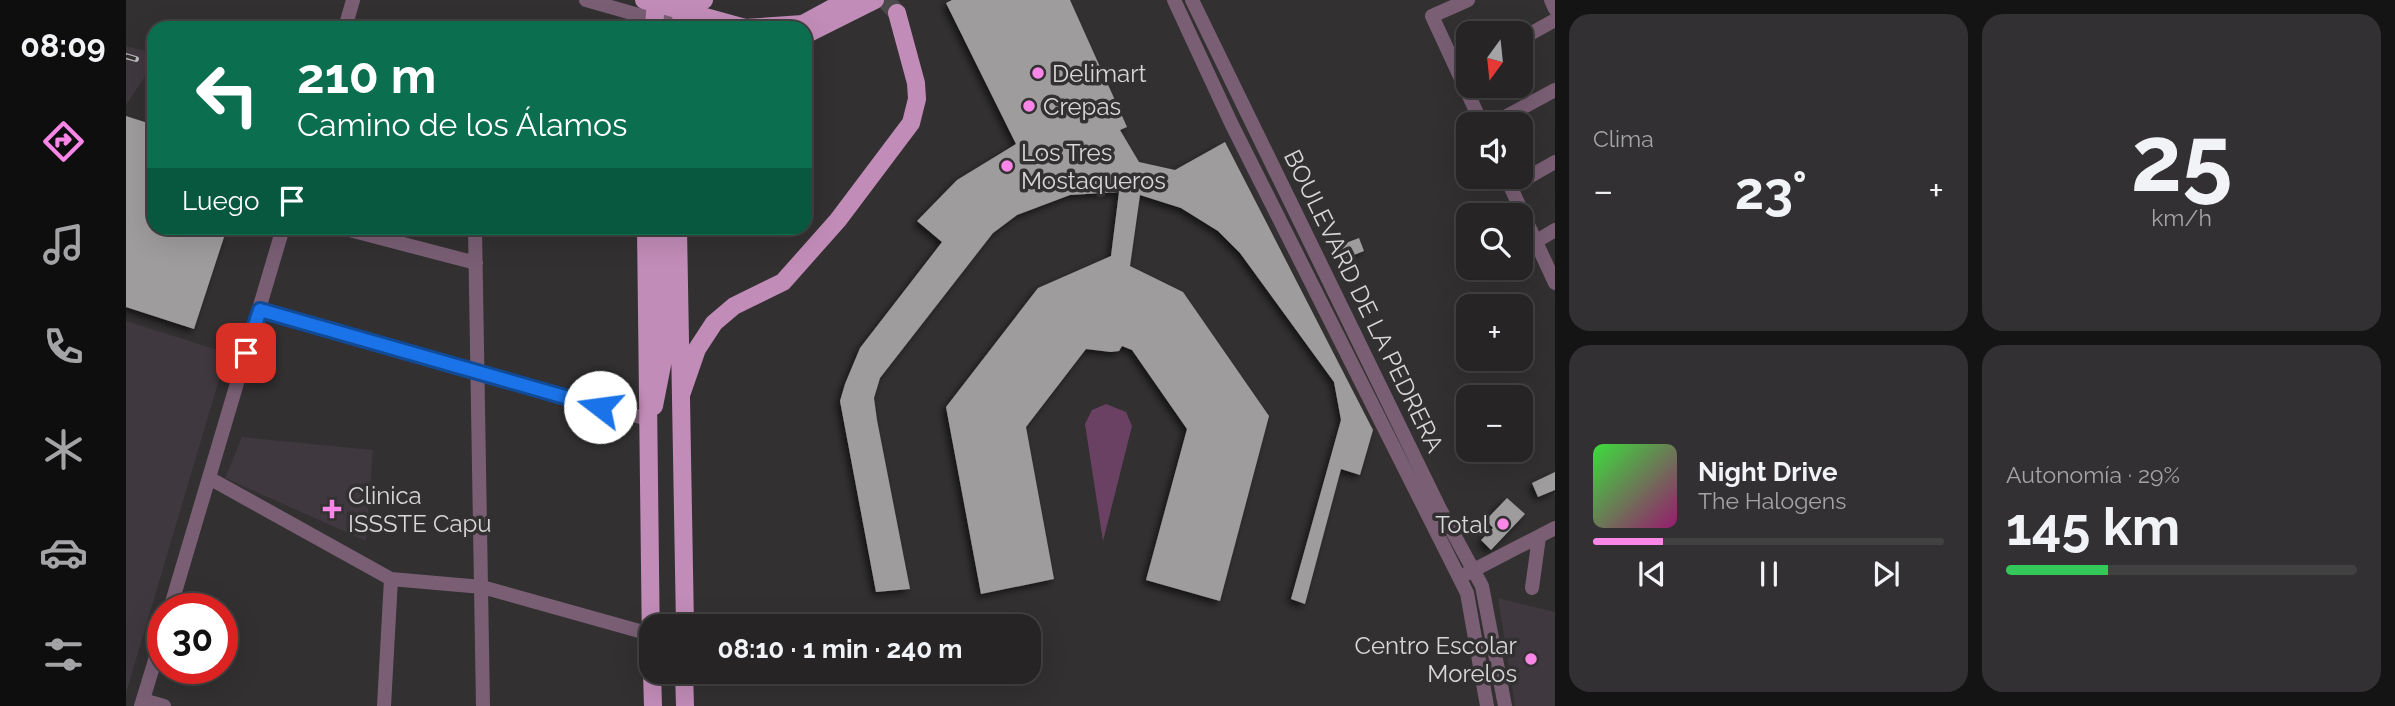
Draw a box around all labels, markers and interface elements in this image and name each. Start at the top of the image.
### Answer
north arrow [1456,21,1533,98]
map controls [1456,21,1533,462]
text: 08:09 [20,27,106,64]
text: 210 m [297,47,436,104]
icon: left [182,49,273,140]
place label: Delimart [1052,59,1147,88]
marker: Delimart [1030,65,1046,81]
place label: Crepas [1043,92,1121,121]
marker: Crepas [1021,98,1037,114]
text: 25 [2131,105,2232,212]
text: Camino de los Álamos [297,106,628,143]
button: sound [1456,112,1533,189]
icon: directions [39,117,88,166]
text: Clima [1593,125,1654,152]
place label: Los Tres Mostaqueros [1021,138,1166,195]
street label: BOULEVARD DE LA PEDRERA [1278,145,1450,457]
marker: Los Tres Mostaqueros [999,158,1015,174]
text: 23° [1735,160,1807,221]
text: − [1593,168,1613,213]
text: + [1928,168,1944,213]
icon: arrive [273,182,311,220]
text: Luego [182,186,259,216]
button: search [1456,203,1533,280]
text: km/h [2151,204,2212,231]
icon: music [39,220,88,269]
button: + [1456,294,1533,371]
icon: phone [39,322,88,371]
pin [216,323,276,383]
icon: arrive [227,334,265,372]
position arrow [563,370,637,444]
button: − [1456,385,1533,462]
icon: climate [39,425,88,474]
text: Night Drive [1698,457,1837,487]
text: Autonomía · 29% [2006,461,2180,488]
place label: Clinica ISSSTE Capu [348,481,492,538]
text: The Halogens [1698,487,1846,514]
text: 145 km [2006,496,2180,557]
marker: Clinica ISSSTE Capu [322,499,342,519]
place label: Total [1435,510,1489,539]
marker: Total [1495,516,1511,532]
icon: car [39,528,88,577]
icon: previous [1633,555,1671,593]
icon: pause [1750,555,1788,593]
icon: next [1867,555,1905,593]
speed limit sign: 30 [147,593,238,684]
icon: filters [39,630,88,679]
place label: Centro Escolar Morelos [1355,631,1518,688]
text: 08:10 · 1 min · 240 m [717,634,963,664]
marker: Centro Escolar Morelos [1523,651,1539,667]

